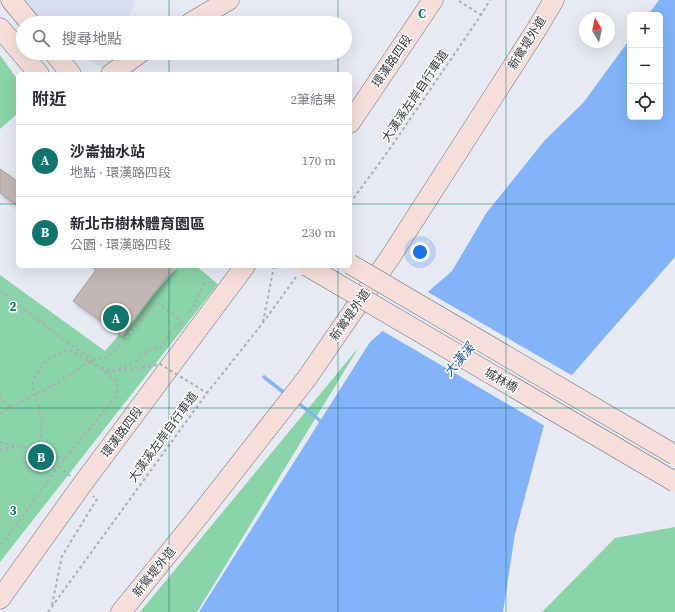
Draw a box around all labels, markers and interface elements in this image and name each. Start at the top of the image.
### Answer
text: C [418,5,426,22]
north arrow [579,12,615,48]
map controls [627,12,663,120]
button: + [627,12,663,48]
street label: 新鶯堤外道 [504,13,550,73]
search box [16,16,352,60]
icon: search [30,27,52,49]
text: 搜尋地點 [62,28,122,49]
street label: 環漢路四段 [369,32,415,90]
street label: 大漢溪左岸自行車道 [378,47,452,145]
button: − [627,48,663,84]
button: locate [627,84,663,120]
text: 附近 [32,87,66,111]
text: 2筆結果 [290,91,336,108]
text: 沙崙抽水站 [70,141,145,162]
text: A [41,152,49,169]
text: 170 m [302,152,336,169]
text: 地點 · 環漢路四段 [70,164,171,181]
text: 新北市樹林體育園區 [70,213,205,234]
text: B [41,224,49,241]
text: 230 m [302,224,336,241]
text: 公園 · 環漢路四段 [70,236,171,253]
your location [410,242,430,262]
street label: 新鶯堤外道 [326,286,374,344]
text: 2 [9,298,17,315]
pin: A [103,303,129,333]
water label: 大漢溪 [440,338,479,380]
street label: 城林橋 [481,364,521,396]
street label: 大漢溪左岸自行車道 [125,389,201,485]
street label: 環漢路四段 [98,403,146,461]
pin: B [28,442,54,472]
text: 3 [9,502,17,519]
street label: 新鶯堤外道 [129,544,179,600]

